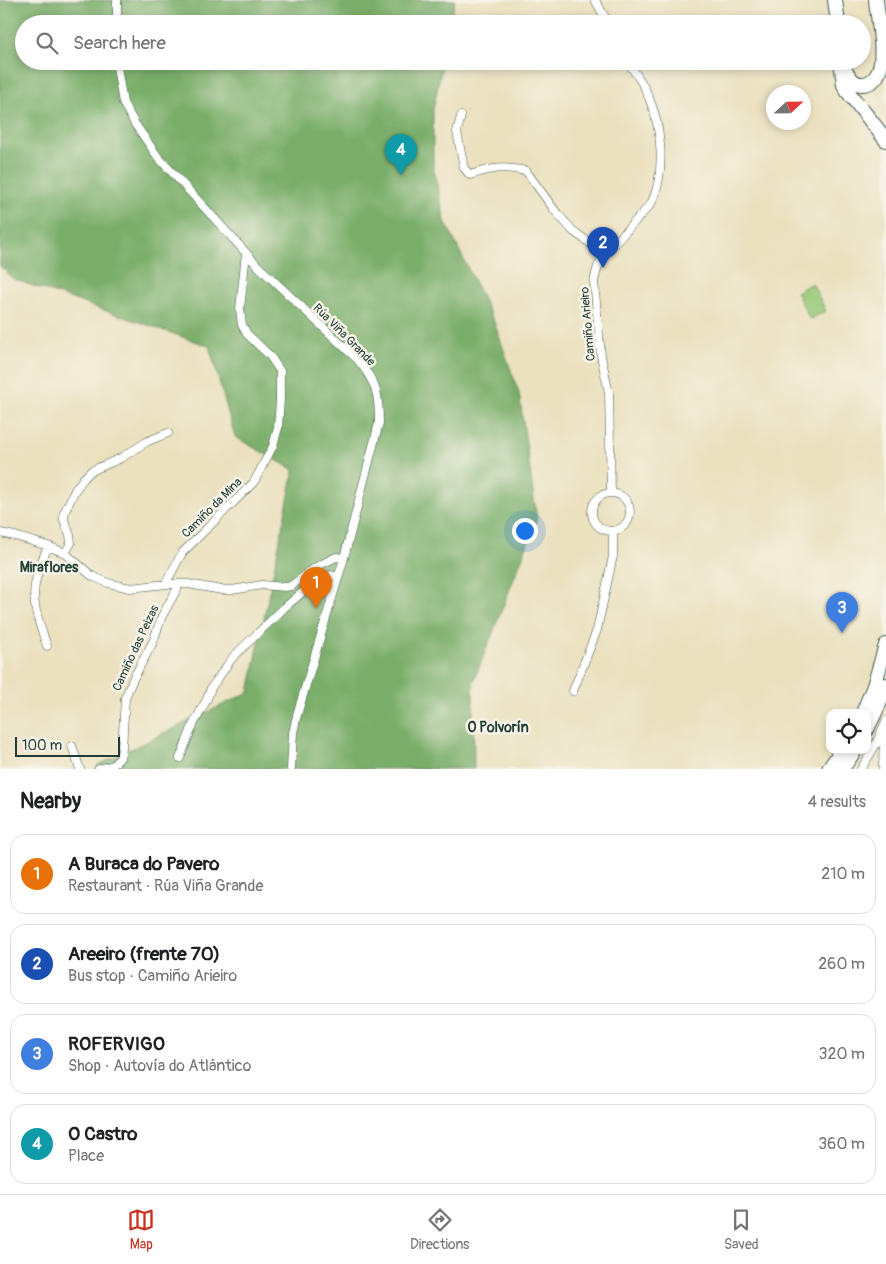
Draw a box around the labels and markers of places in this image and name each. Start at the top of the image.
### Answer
pin: 4 [385,134,417,175]
pin: 2 [587,227,619,268]
pin: 1 [300,567,332,608]
pin: 3 [826,592,858,633]

